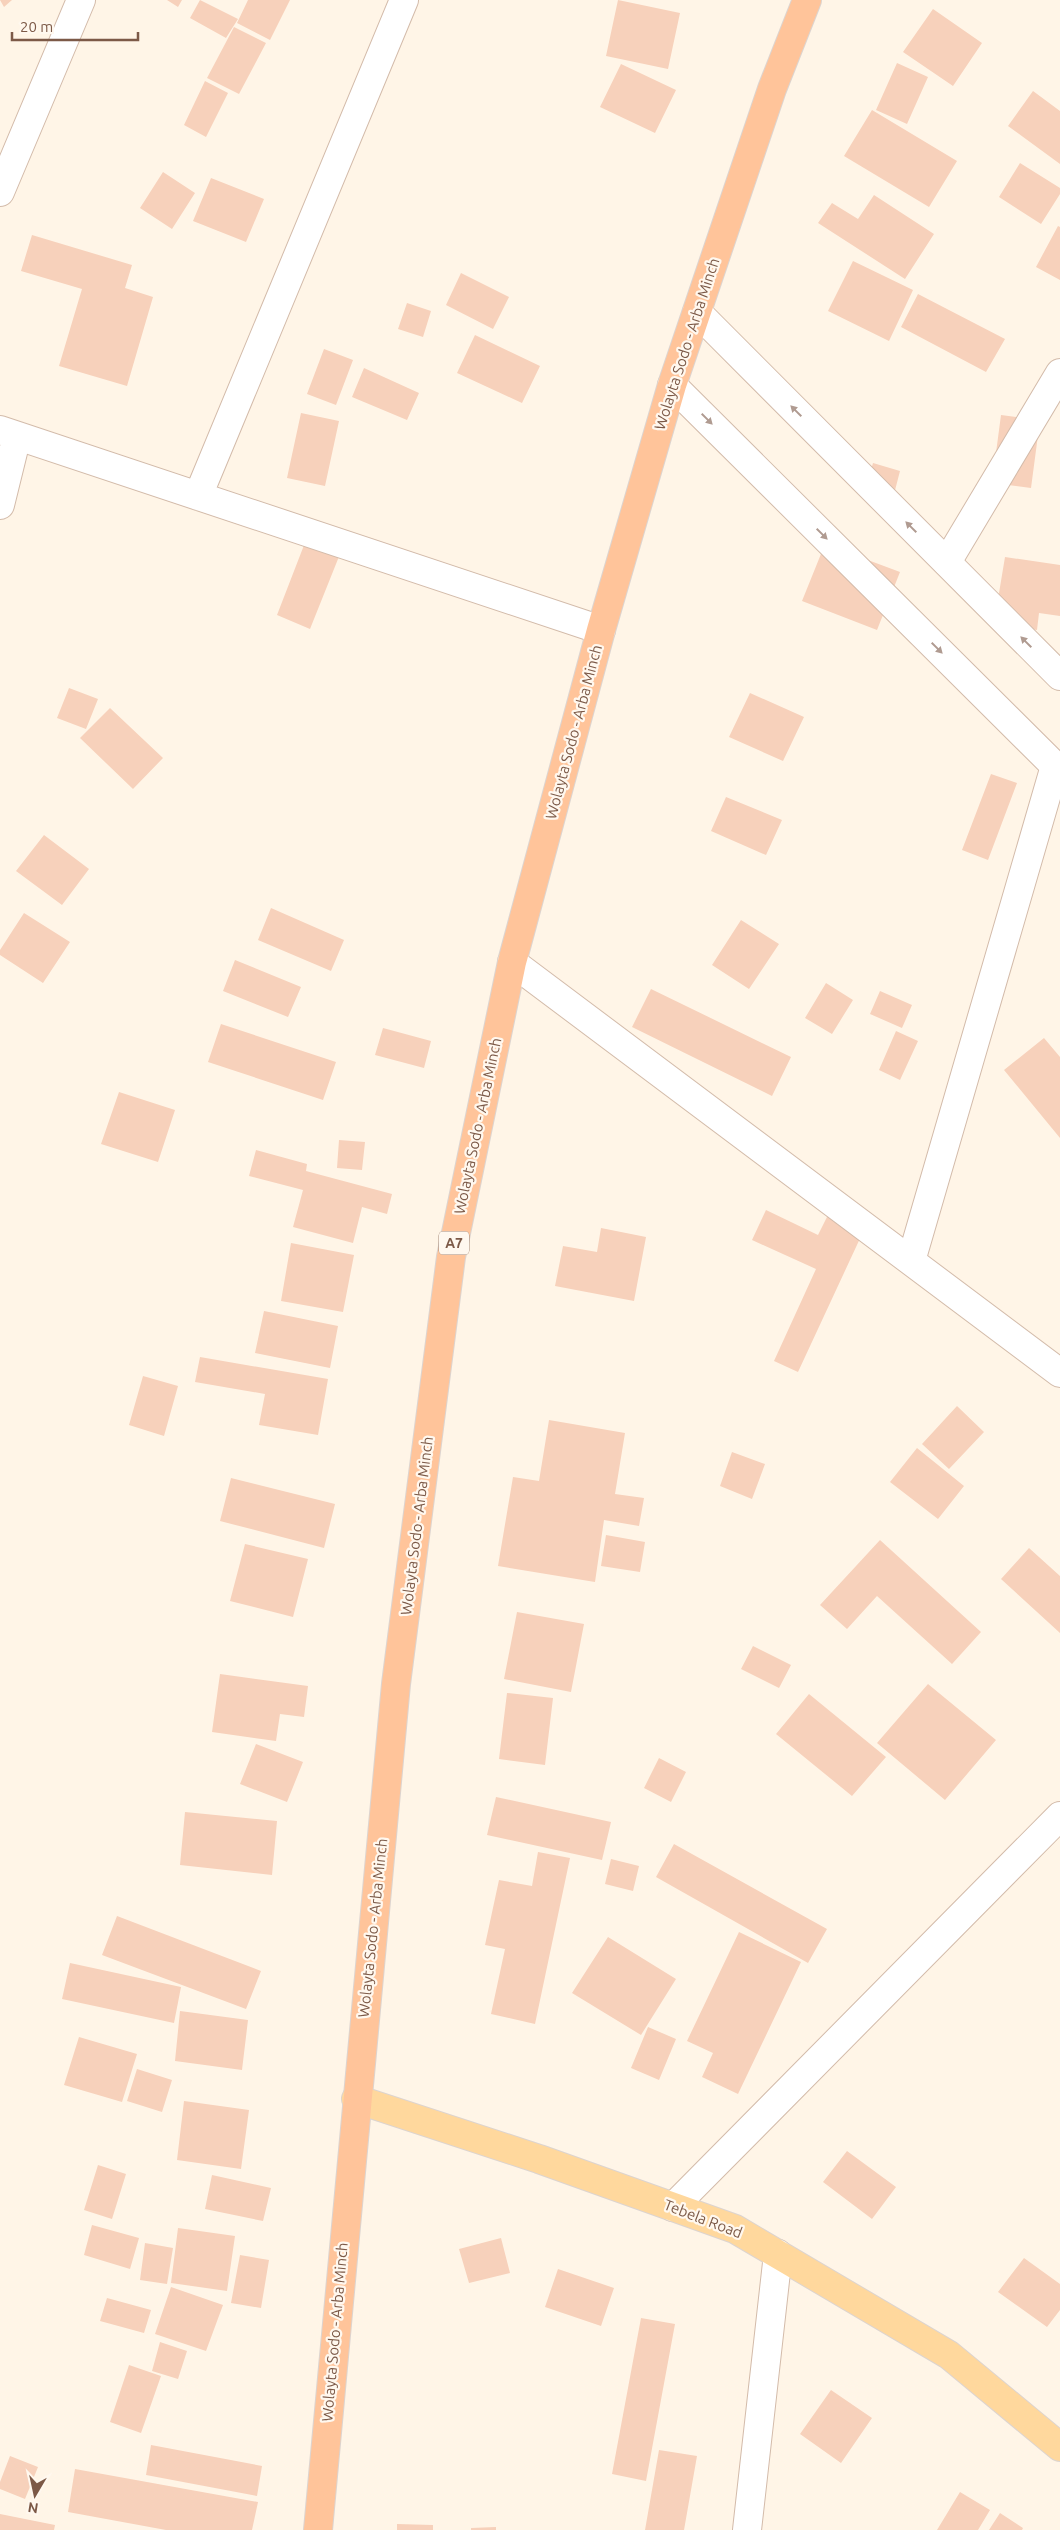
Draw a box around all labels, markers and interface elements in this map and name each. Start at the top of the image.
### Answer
scale bar [12,10,139,42]
text: 20 m [20,18,53,35]
street label: Wolayta Sodo - Arba Minch [651,256,722,432]
one-way arrow [791,406,803,418]
one-way arrow [700,413,712,425]
one-way arrow [905,521,917,533]
one-way arrow [816,528,828,540]
one-way arrow [1020,636,1032,648]
one-way arrow [931,642,943,654]
street label: Wolayta Sodo - Arba Minch [542,643,605,821]
street label: Wolayta Sodo - Arba Minch [450,1036,505,1216]
road number: A7 [439,1232,469,1254]
street label: Wolayta Sodo - Arba Minch [397,1436,436,1616]
street label: Wolayta Sodo - Arba Minch [355,1838,390,2018]
street label: Tebela Road [662,2196,745,2241]
street label: Wolayta Sodo - Arba Minch [318,2242,351,2422]
north arrow [10,2470,60,2520]
text: N [27,2499,39,2517]

